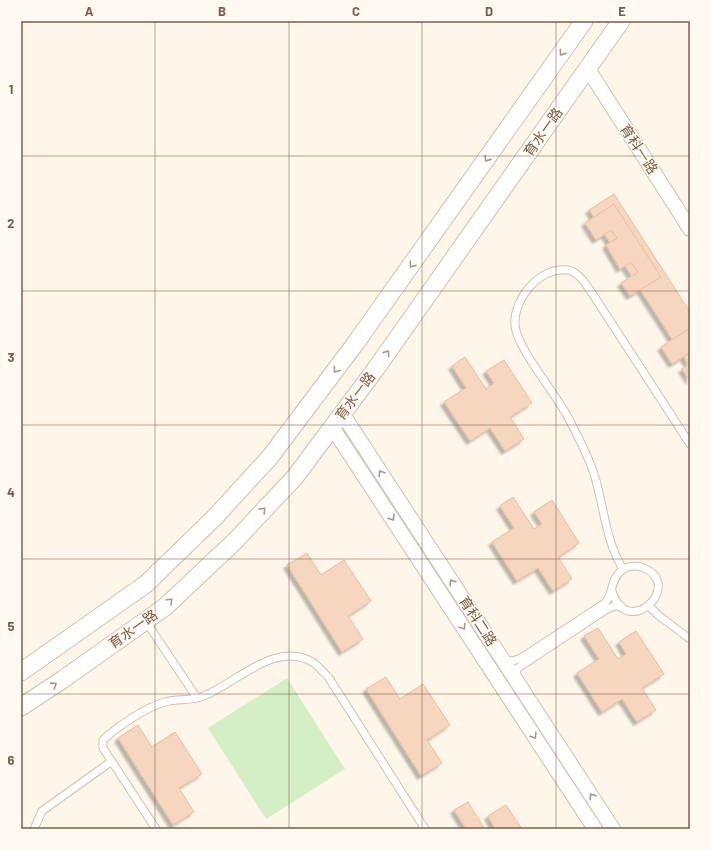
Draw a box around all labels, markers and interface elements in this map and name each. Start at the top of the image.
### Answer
text: A [85,3,94,19]
text: B [218,3,226,19]
text: C [352,3,360,19]
text: D [485,3,493,19]
text: E [618,3,626,19]
one-way arrow [559,49,567,56]
text: 1 [9,81,13,97]
street label: 育水一路 [520,104,566,160]
street label: 育科一路 [617,121,662,177]
one-way arrow [484,155,492,162]
text: 2 [7,215,15,231]
one-way arrow [409,261,416,268]
text: 3 [7,349,15,365]
one-way arrow [382,351,389,358]
one-way arrow [333,366,340,373]
street label: 育水一路 [331,368,378,423]
one-way arrow [378,470,386,477]
text: 4 [7,484,15,500]
one-way arrow [259,507,266,515]
one-way arrow [387,514,395,521]
one-way arrow [449,579,457,586]
street label: 育科二路 [456,593,501,649]
one-way arrow [166,599,173,606]
street label: 育水一路 [105,606,161,652]
text: 5 [7,618,15,634]
one-way arrow [458,623,466,630]
one-way arrow [50,682,57,690]
one-way arrow [529,732,537,739]
text: 6 [8,752,15,768]
one-way arrow [589,793,597,800]

